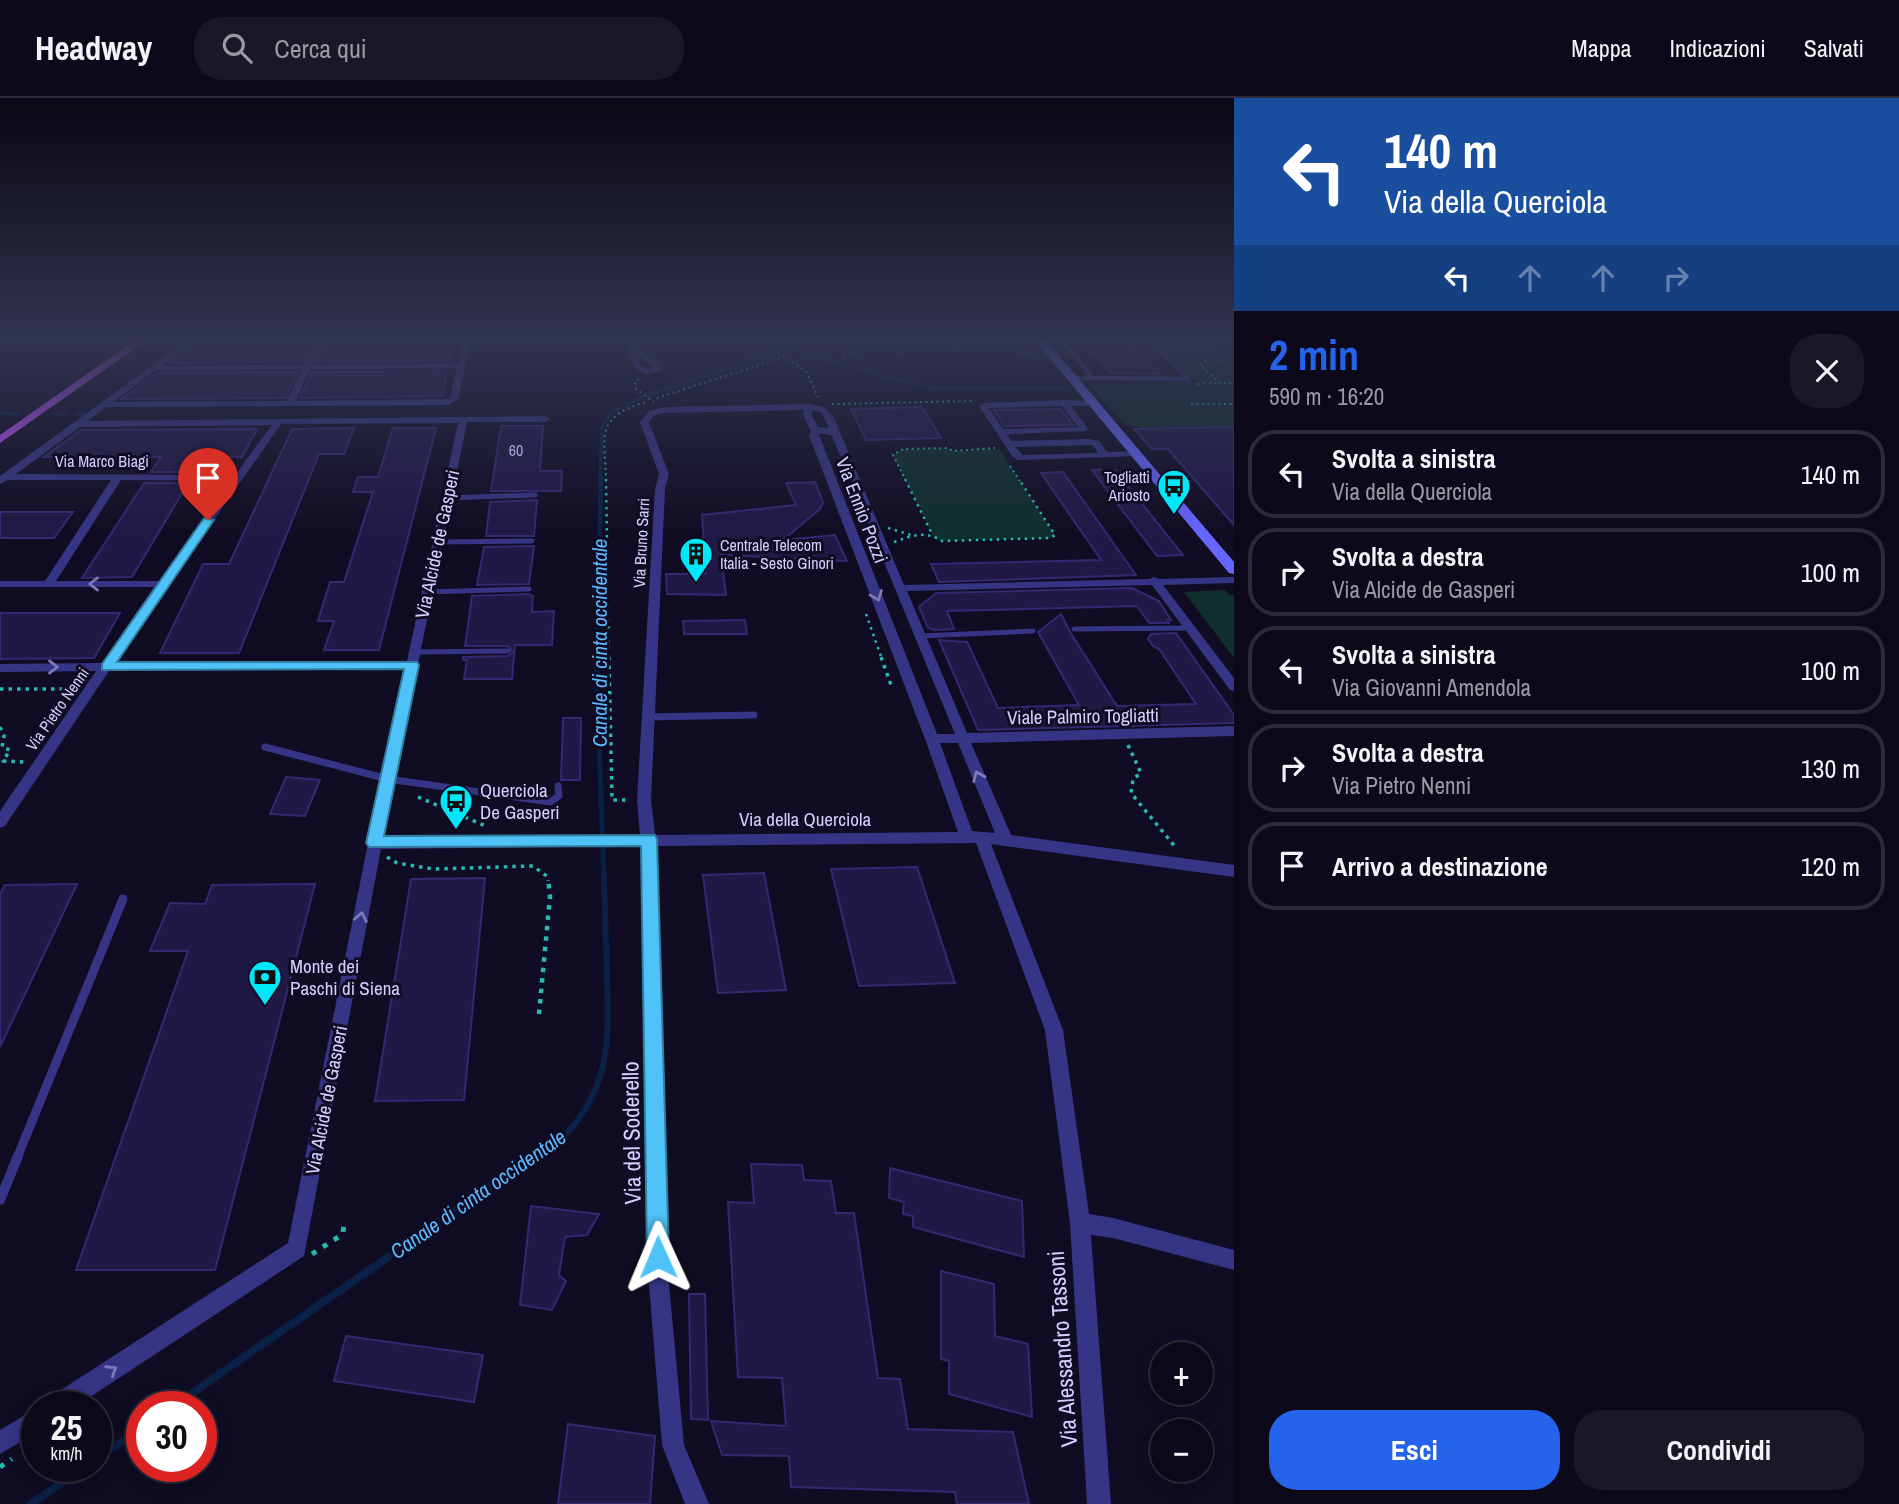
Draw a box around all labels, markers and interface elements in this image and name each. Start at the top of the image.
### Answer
search box [194,17,684,80]
text: Headway [35,26,152,70]
icon: search [218,29,256,67]
text: Cerca qui [274,31,367,66]
text: Mappa [1571,32,1632,64]
text: Indicazioni [1670,32,1766,64]
text: Salvati [1804,32,1864,64]
text: 140 m [1384,117,1498,183]
icon: left [1269,126,1360,217]
text: Via della Querciola [1384,180,1607,223]
icon: left [1438,259,1476,297]
icon: ahead [1511,259,1549,297]
icon: ahead [1584,259,1622,297]
icon: right [1657,259,1695,297]
text: 2 min [1269,327,1359,383]
button: close [1790,334,1864,408]
text: 590 m · 16:20 [1269,381,1384,412]
house number: 60 [509,439,523,461]
text: Svolta a sinistra [1332,441,1496,476]
pin [178,448,238,520]
street label: Via Marco Biagi [55,450,149,472]
street label: Via Ennio Pozzi [830,453,894,567]
icon: left [1273,455,1311,493]
text: 140 m [1801,457,1860,492]
icon: arrive [189,459,227,497]
place label: Togliatti Ariosto [1104,466,1150,506]
street label: Via Alcide de Gasperi [409,467,465,621]
bus stop icon: Togliatti Ariosto [1155,467,1193,516]
text: Via della Querciola [1332,476,1492,507]
street label: Via Bruno Sarri [628,497,654,589]
place label: Centrale Telecom Italia - Sesto Ginori [720,534,834,574]
building icon: Centrale Telecom Italia - Sesto Ginori [677,535,715,584]
water label: Canale di cinta occidentale [585,539,614,747]
text: Svolta a destra [1332,539,1484,574]
icon: right [1273,553,1311,591]
text: 100 m [1801,555,1860,590]
text: Via Alcide de Gasperi [1332,574,1515,605]
one-way arrow [88,576,99,592]
one-way arrow [869,590,883,602]
text: Svolta a sinistra [1332,637,1496,672]
icon: left [1273,651,1311,689]
text: 100 m [1801,653,1860,688]
one-way arrow [49,659,59,675]
street label: Via Pietro Nenni [20,663,94,755]
text: Via Giovanni Amendola [1332,672,1531,703]
street label: Viale Palmiro Togliatti [1007,702,1159,730]
text: Svolta a destra [1332,735,1484,770]
icon: right [1273,749,1311,787]
text: 130 m [1801,751,1860,786]
text: Via Pietro Nenni [1332,770,1471,801]
one-way arrow [973,771,987,783]
place label: Querciola De Gasperi [480,777,560,825]
bus stop icon: Querciola De Gasperi [437,782,475,831]
street label: Via della Querciola [739,806,871,832]
icon: arrive [1273,847,1311,885]
text: Arrivo a destinazione [1332,849,1548,884]
text: 120 m [1801,849,1860,884]
one-way arrow [352,911,367,923]
place label: Monte dei Paschi di Siena [290,953,400,1001]
bank icon: Monte dei Paschi di Siena [246,958,284,1007]
street label: Via Alcide de Gasperi [299,1023,353,1177]
street label: Via del Soderello [614,1061,648,1205]
water label: Canale di cinta occidentale [384,1122,572,1266]
position arrow [621,1220,695,1294]
street label: Via Alessandro Tassoni [1040,1250,1084,1448]
map controls [1150,1342,1213,1482]
button: + [1150,1342,1213,1405]
one-way arrow [104,1365,117,1378]
speed limit sign: 30 [126,1391,217,1482]
text: 25 [51,1404,82,1451]
button: Esci [1269,1410,1560,1490]
button: Condividi [1574,1410,1864,1490]
button: − [1150,1419,1213,1482]
text: km/h [51,1441,83,1466]

